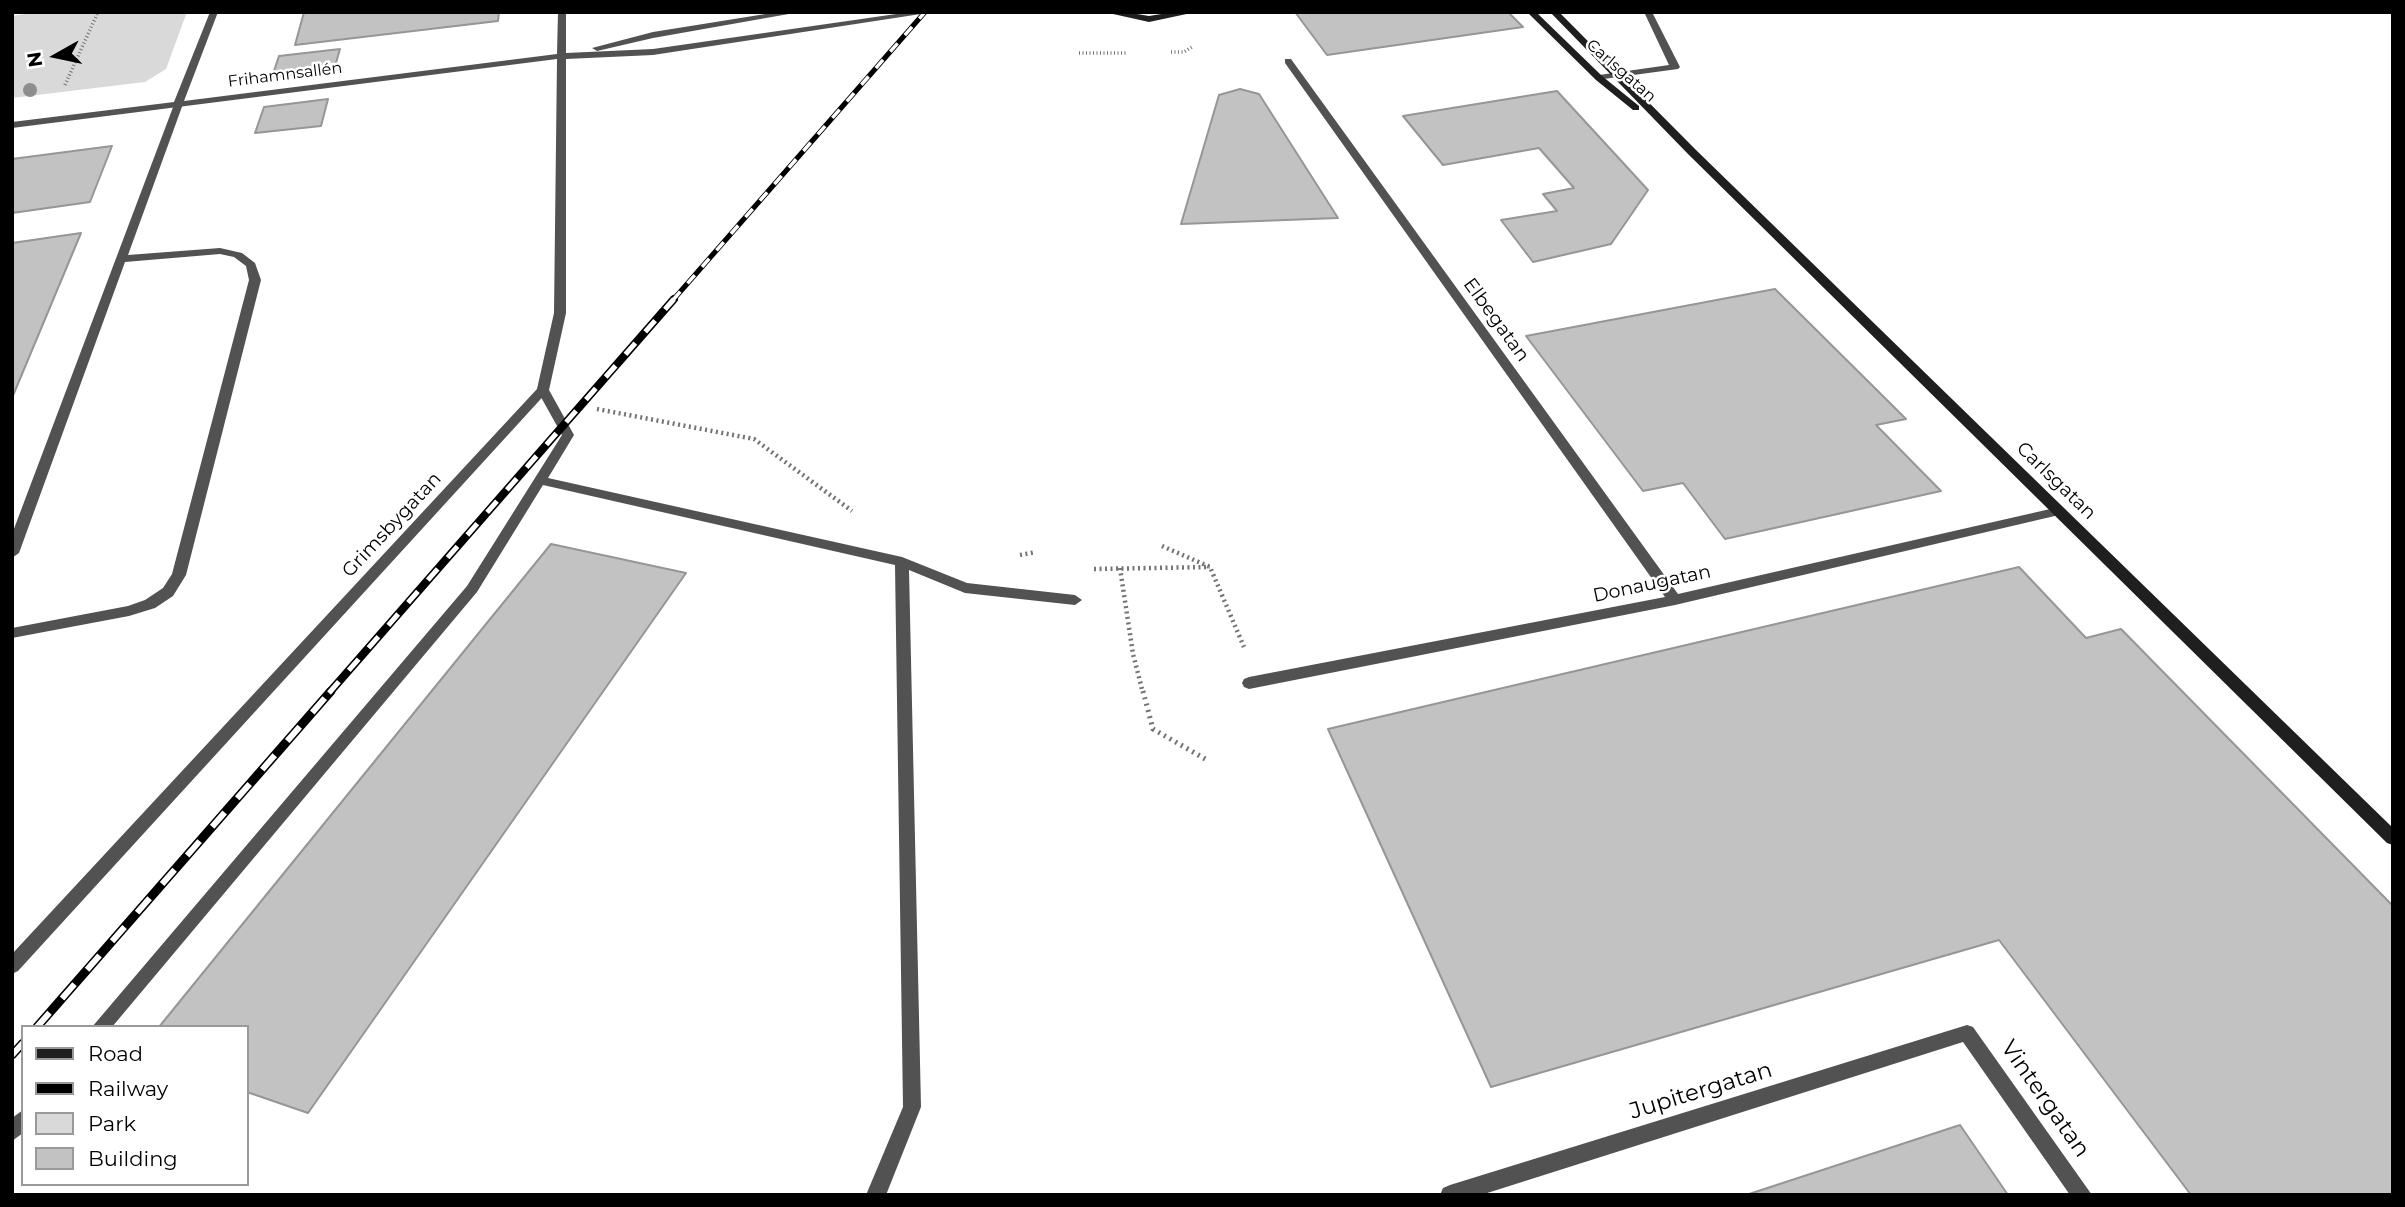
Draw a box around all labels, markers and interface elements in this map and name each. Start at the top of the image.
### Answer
north arrow [21,21,91,91]
street label: Carlsgatan [1582,36,1660,106]
text: N [22,50,47,69]
street label: Frihamnsallén [227,58,343,92]
street label: Elbegatan [1458,274,1534,366]
street label: Carlsgatan [2011,437,2101,525]
street label: Grimsbygatan [338,468,446,582]
street label: Donaugatan [1591,560,1713,608]
legend [21,1025,248,1186]
street label: Vintergatan [1995,1035,2095,1163]
text: Road [88,1041,143,1066]
street label: Jupitergatan [1626,1056,1776,1126]
text: Railway [88,1076,168,1101]
text: Park [88,1111,136,1136]
text: Building [88,1146,178,1171]

